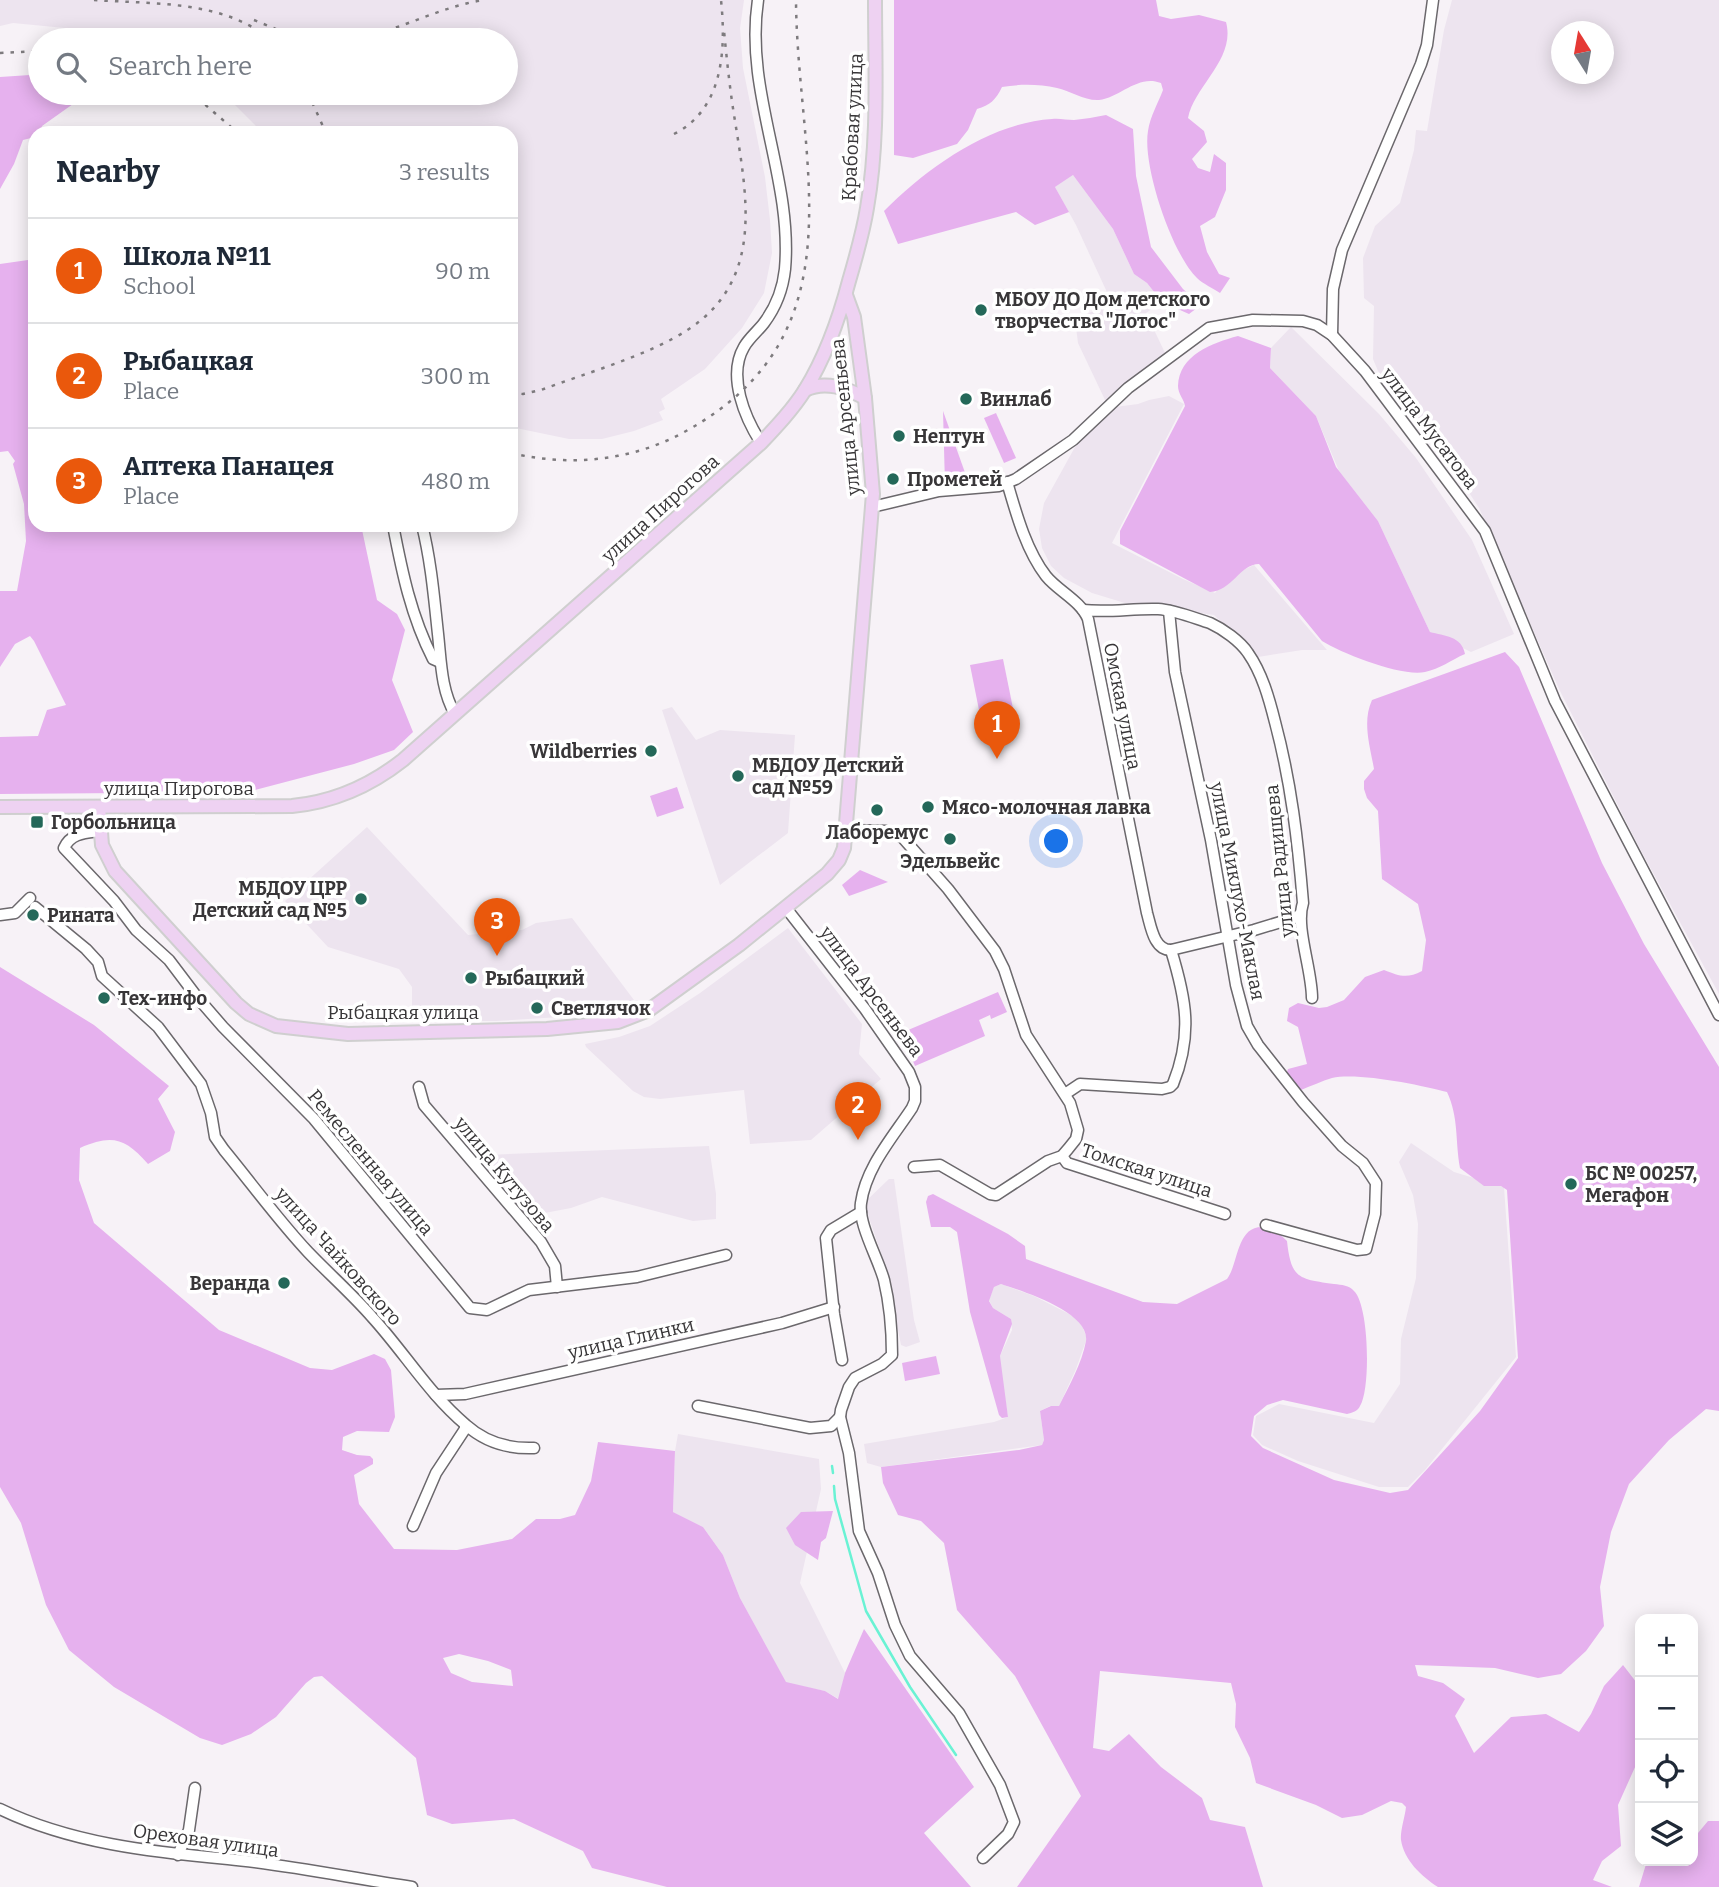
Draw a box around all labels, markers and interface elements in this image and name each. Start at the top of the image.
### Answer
north arrow [1551,21,1614,84]
search box [28,28,518,105]
icon: search [52,48,90,86]
text: Search here [108,51,252,82]
street label: Крабовая улица [837,52,868,202]
text: Nearby [56,154,160,190]
text: 3 results [399,158,490,186]
text: Школа №11 [123,241,271,272]
text: 1 [74,257,84,285]
text: 90 m [435,257,490,285]
text: School [123,272,195,300]
place label: МБОУ ДО Дом детского творчества "Лотос" [995,288,1210,333]
marker: МБОУ ДО Дом детского творчества "Лотос" [973,302,989,318]
street label: улица Арсеньева [826,337,865,498]
text: Рыбацкая [123,346,254,377]
text: 2 [73,362,85,390]
text: 300 m [421,362,490,390]
street label: улица Мусатова [1376,362,1483,494]
text: Place [123,377,179,405]
place label: Винлаб [980,388,1052,411]
marker: Винлаб [958,391,974,407]
place label: Нептун [913,425,985,448]
marker: Нептун [891,428,907,444]
street label: улица Пирогова [596,449,724,568]
text: Аптека Панацея [123,451,334,482]
text: 3 [72,467,86,495]
text: 480 m [421,467,490,495]
place label: Прометей [907,468,1002,491]
marker: Прометей [885,471,901,487]
text: Place [123,482,179,510]
street label: Омская улица [1099,641,1146,772]
pin: 1 [974,701,1020,759]
place label: Wildberries [530,740,637,763]
marker: Wildberries [643,743,659,759]
place label: МБДОУ Детский сад №59 [752,754,904,799]
marker: МБДОУ Детский сад №59 [730,768,746,784]
street label: улица Пирогова [103,777,255,800]
street label: улица Миклухо-Маклая [1205,779,1270,1002]
street label: улица Радищева [1260,783,1299,939]
place label: Мясо-молочная лавка [942,796,1151,819]
marker: Мясо-молочная лавка [920,799,936,815]
marker: Лаборемус [869,802,885,818]
place label: Горбольница [51,811,176,834]
marker: Горбольница [29,814,45,830]
place label: Лаборемус [826,821,929,844]
your location [1039,824,1073,858]
marker: Эдельвейс [942,831,958,847]
place label: Эдельвейс [900,850,1000,873]
place label: МБДОУ ЦРР Детский сад №5 [193,877,347,922]
marker: МБДОУ ЦРР Детский сад №5 [353,891,369,907]
pin: 3 [474,898,520,956]
place label: Рината [47,904,115,927]
marker: Рината [25,907,41,923]
street label: улица Арсеньева [814,921,929,1062]
place label: Рыбацкий [485,967,585,990]
marker: Рыбацкий [463,970,479,986]
place label: Тех-инфо [118,987,207,1010]
marker: Тех-инфо [96,990,112,1006]
place label: Светлячок [551,997,651,1020]
marker: Светлячок [529,1000,545,1016]
street label: Рыбацкая улица [327,1001,479,1024]
pin: 2 [835,1082,881,1140]
street label: Ремесленная улица [303,1085,439,1240]
street label: улица Кутузова [449,1111,560,1237]
street label: Томская улица [1079,1138,1216,1203]
place label: БС № 00257, Мегафон [1585,1162,1697,1207]
marker: БС № 00257, Мегафон [1563,1176,1579,1192]
street label: улица Чайковского [270,1182,407,1330]
place label: Веранда [189,1272,270,1295]
marker: Веранда [276,1275,292,1291]
street label: улица Глинки [565,1313,696,1364]
map controls [1635,1614,1698,1866]
button: + [1635,1614,1698,1677]
button: − [1635,1677,1698,1740]
button: locate [1635,1740,1698,1803]
button: layers [1635,1803,1698,1866]
street label: Ореховая улица [131,1819,281,1862]

